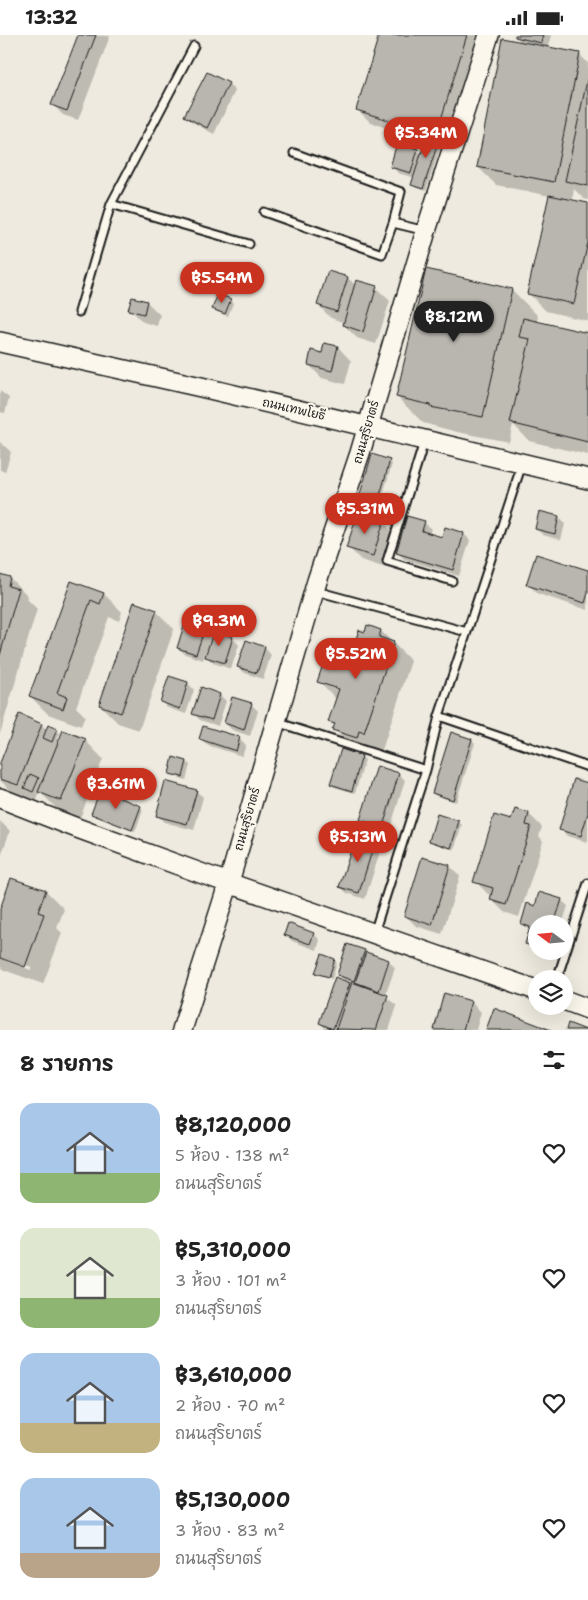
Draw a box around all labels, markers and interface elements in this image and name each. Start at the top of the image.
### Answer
text: 13:32 [25,5,78,30]
pin: ฿5.34M [385,117,467,159]
text: ฿5.34M [395,122,457,143]
pin: ฿5.54M [181,261,263,304]
text: ฿5.54M [191,267,253,288]
pin: ฿8.12M [413,301,495,343]
text: ฿8.12M [425,306,483,327]
street label: ถนนเทพโยธี [261,394,327,424]
street label: ถนนสุริยาตร์ [349,398,384,466]
pin: ฿5.31M [324,493,406,535]
text: ฿5.31M [336,498,394,519]
pin: ฿9.3M [184,605,254,647]
text: ฿9.3M [193,610,245,631]
pin: ฿5.52M [315,637,397,680]
text: ฿5.52M [325,643,387,664]
pin: ฿3.61M [75,767,157,810]
text: ฿3.61M [87,773,145,794]
street label: ถนนสุริยาตร์ [230,785,265,853]
pin: ฿5.13M [317,821,399,863]
text: ฿5.13M [329,826,387,847]
north arrow [528,915,572,960]
map controls [528,915,573,1015]
button: layers [528,970,573,1015]
icon: filters [540,1046,568,1074]
text: 8 รายการ [20,1050,114,1078]
text: ฿8,120,000 [175,1111,292,1139]
icon: home [60,1123,120,1183]
icon: heart [540,1139,568,1167]
text: 5 ห้อง · 138 m² [175,1145,290,1166]
text: ถนนสุริยาตร์ [175,1173,262,1194]
text: ฿5,310,000 [175,1236,291,1264]
icon: home [60,1248,120,1308]
icon: heart [540,1264,568,1292]
text: 3 ห้อง · 101 m² [175,1270,287,1291]
text: ถนนสุริยาตร์ [175,1298,262,1319]
text: ฿3,610,000 [175,1361,292,1389]
icon: home [60,1373,120,1433]
icon: heart [540,1389,568,1417]
text: 2 ห้อง · 70 m² [175,1395,285,1416]
text: ถนนสุริยาตร์ [175,1423,262,1444]
text: ฿5,130,000 [175,1486,290,1514]
icon: home [60,1498,120,1558]
icon: heart [540,1514,568,1542]
text: 3 ห้อง · 83 m² [175,1520,285,1541]
text: ถนนสุริยาตร์ [175,1548,262,1569]

